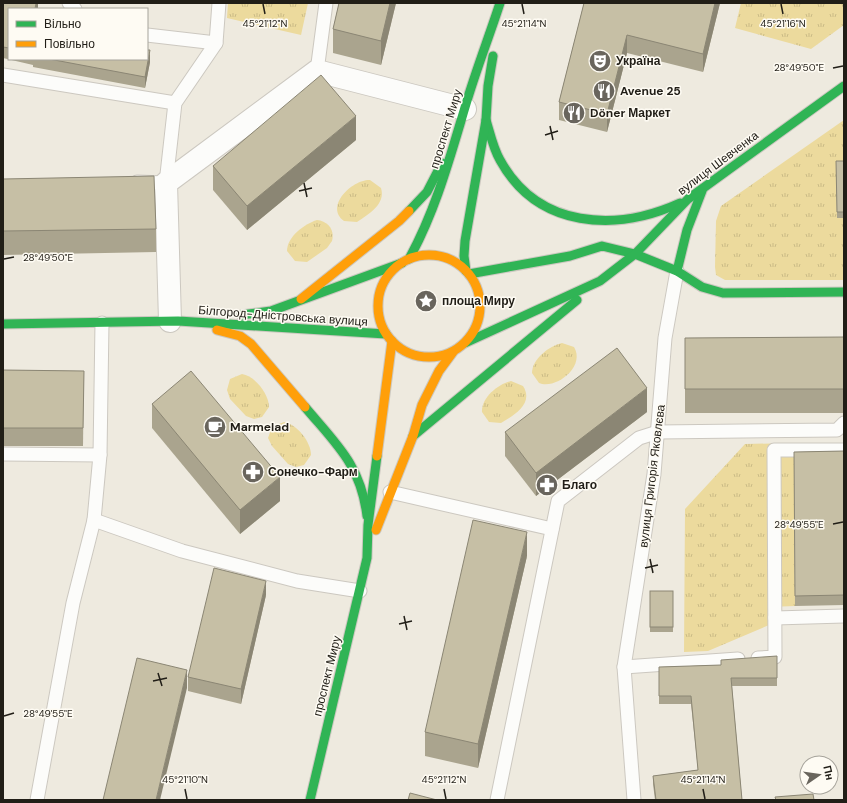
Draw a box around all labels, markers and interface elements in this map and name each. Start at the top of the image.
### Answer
legend [8,8,148,60]
text: Вільно [44,16,82,32]
text: 45°21'12"N [243,17,287,30]
text: 45°21'14"N [501,17,547,30]
text: 45°21'16"N [760,17,806,30]
text: Повільно [44,36,95,52]
theatre icon: Україна [587,48,613,74]
place label: Україна [616,53,661,69]
text: 28°49'50"E [774,61,824,74]
restaurant icon: Avenue 25 [591,78,617,104]
place label: Avenue 25 [620,83,681,99]
street label: проспект Миру [426,87,466,171]
restaurant icon: Döner Маркет [561,100,587,126]
place label: Döner Маркет [590,105,671,121]
street label: вулиця Шевченка [674,127,762,199]
text: 28°49'50"E [23,251,73,264]
place icon: площа Миру [413,288,439,314]
place label: площа Миру [442,293,515,309]
street label: Білгород-Дністровська вулиця [198,302,368,330]
street label: вулиця Григорія Яковлєва [635,403,669,548]
cafe icon: Marmelad [202,414,228,440]
place label: Marmelad [230,419,289,435]
pharmacy icon: Сонечко-Фарм [240,459,266,485]
place label: Сонечко-Фарм [268,464,358,480]
pharmacy icon: Благо [534,472,560,498]
place label: Благо [562,477,597,493]
text: 28°49'55"E [774,518,824,531]
street label: проспект Миру [309,634,345,718]
text: 28°49'55"E [23,707,73,720]
north arrow [799,755,839,795]
text: Пн [820,764,837,781]
text: 45°21'10"N [162,773,208,786]
text: 45°21'12"N [422,773,466,786]
text: 45°21'14"N [680,773,726,786]

